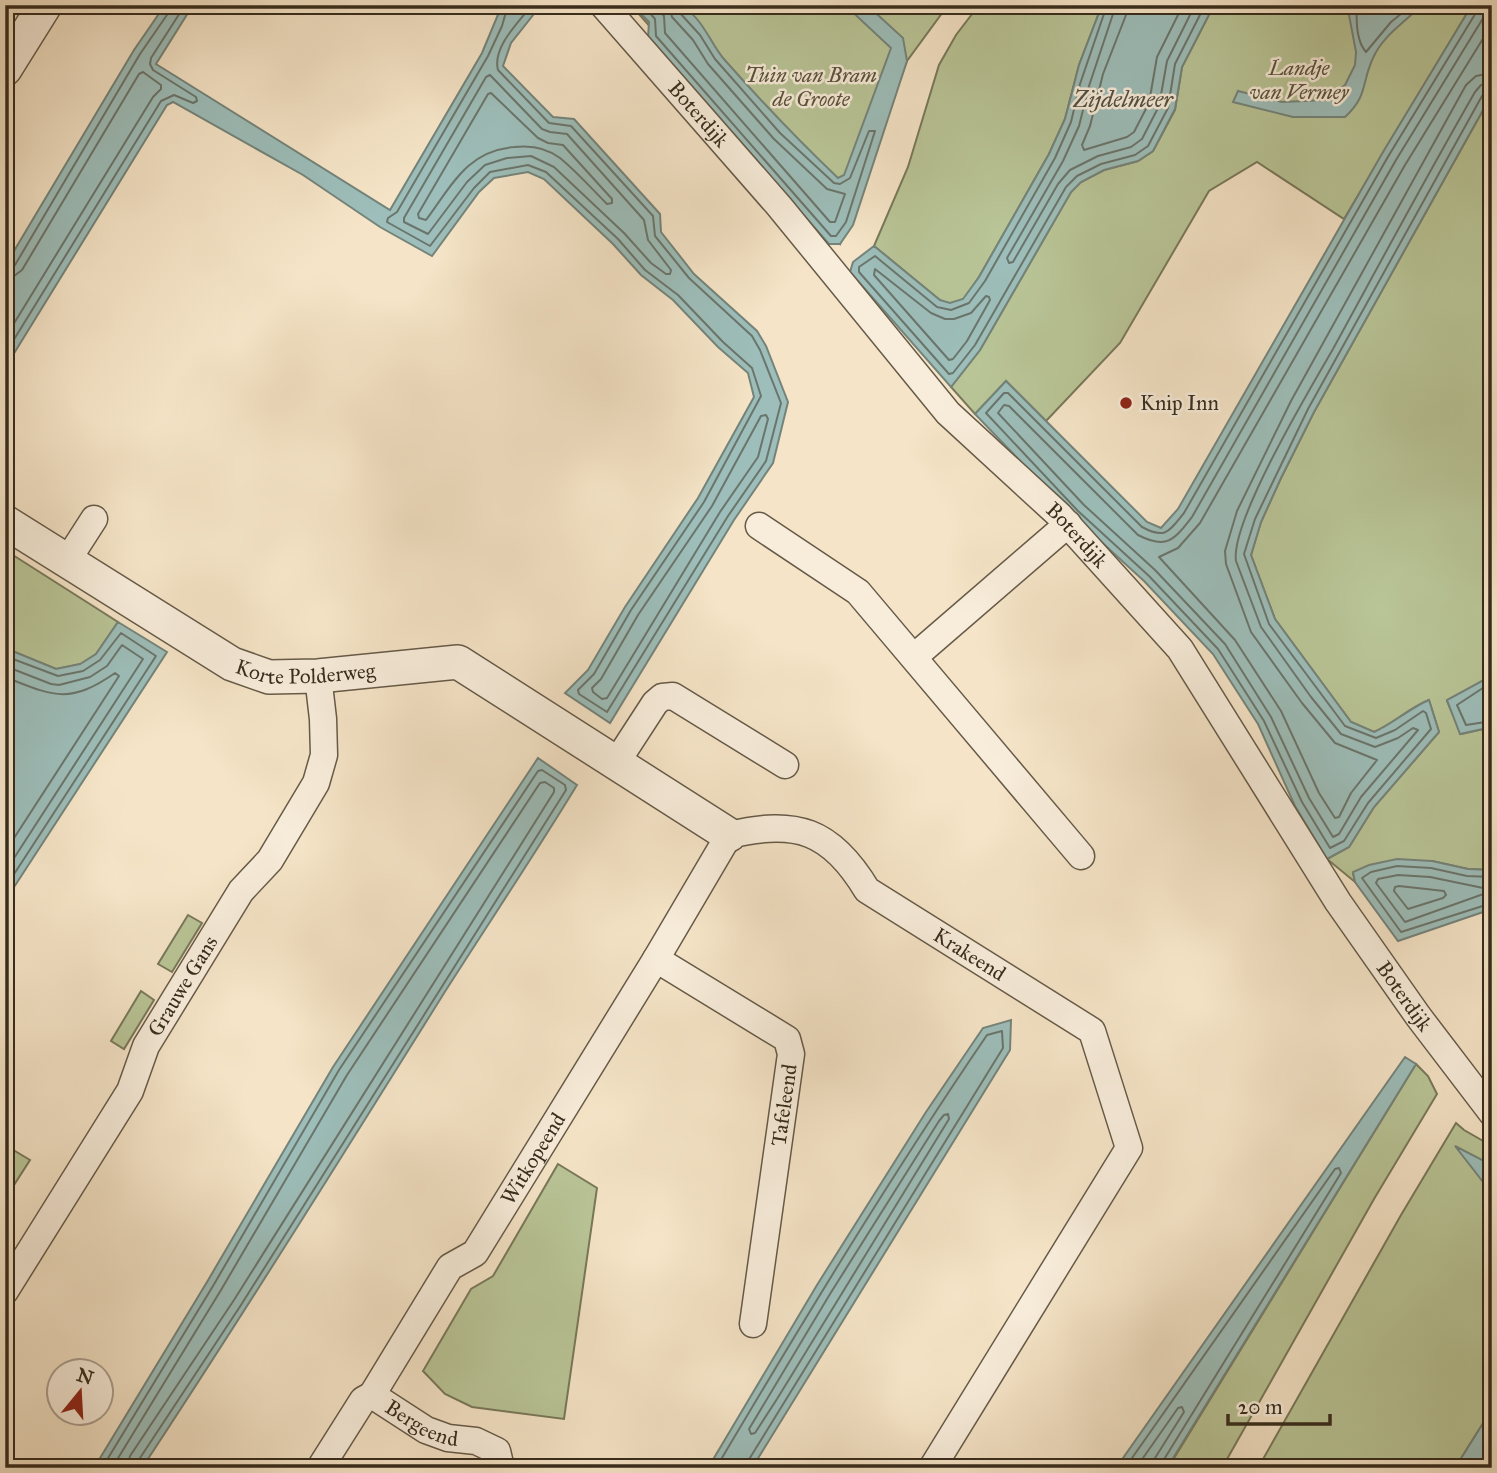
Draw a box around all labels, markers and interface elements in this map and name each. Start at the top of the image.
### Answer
park label: Landje van Vermey [1250,55,1350,105]
park label: Tuin van Bram de Groote [745,62,877,112]
street label: Boterdijk [662,76,735,153]
water label: Zijdelmeer [1072,85,1174,113]
place label: Knip Inn [1140,390,1219,416]
marker: Knip Inn [1118,395,1134,411]
street label: Boterdijk [1041,497,1114,573]
street label: Korte Polderweg [232,653,377,690]
street label: Krakeend [928,922,1011,987]
street label: Grauwe Gans [142,931,223,1041]
street label: Boterdijk [1371,956,1438,1037]
street label: Tafeleend [765,1062,803,1148]
street label: Witkopeend [495,1108,571,1210]
north arrow [46,1358,116,1428]
text: N [74,1363,96,1390]
scale bar [1228,1382,1329,1426]
street label: Bergeend [380,1394,460,1452]
text: 20 m [1238,1394,1283,1420]

